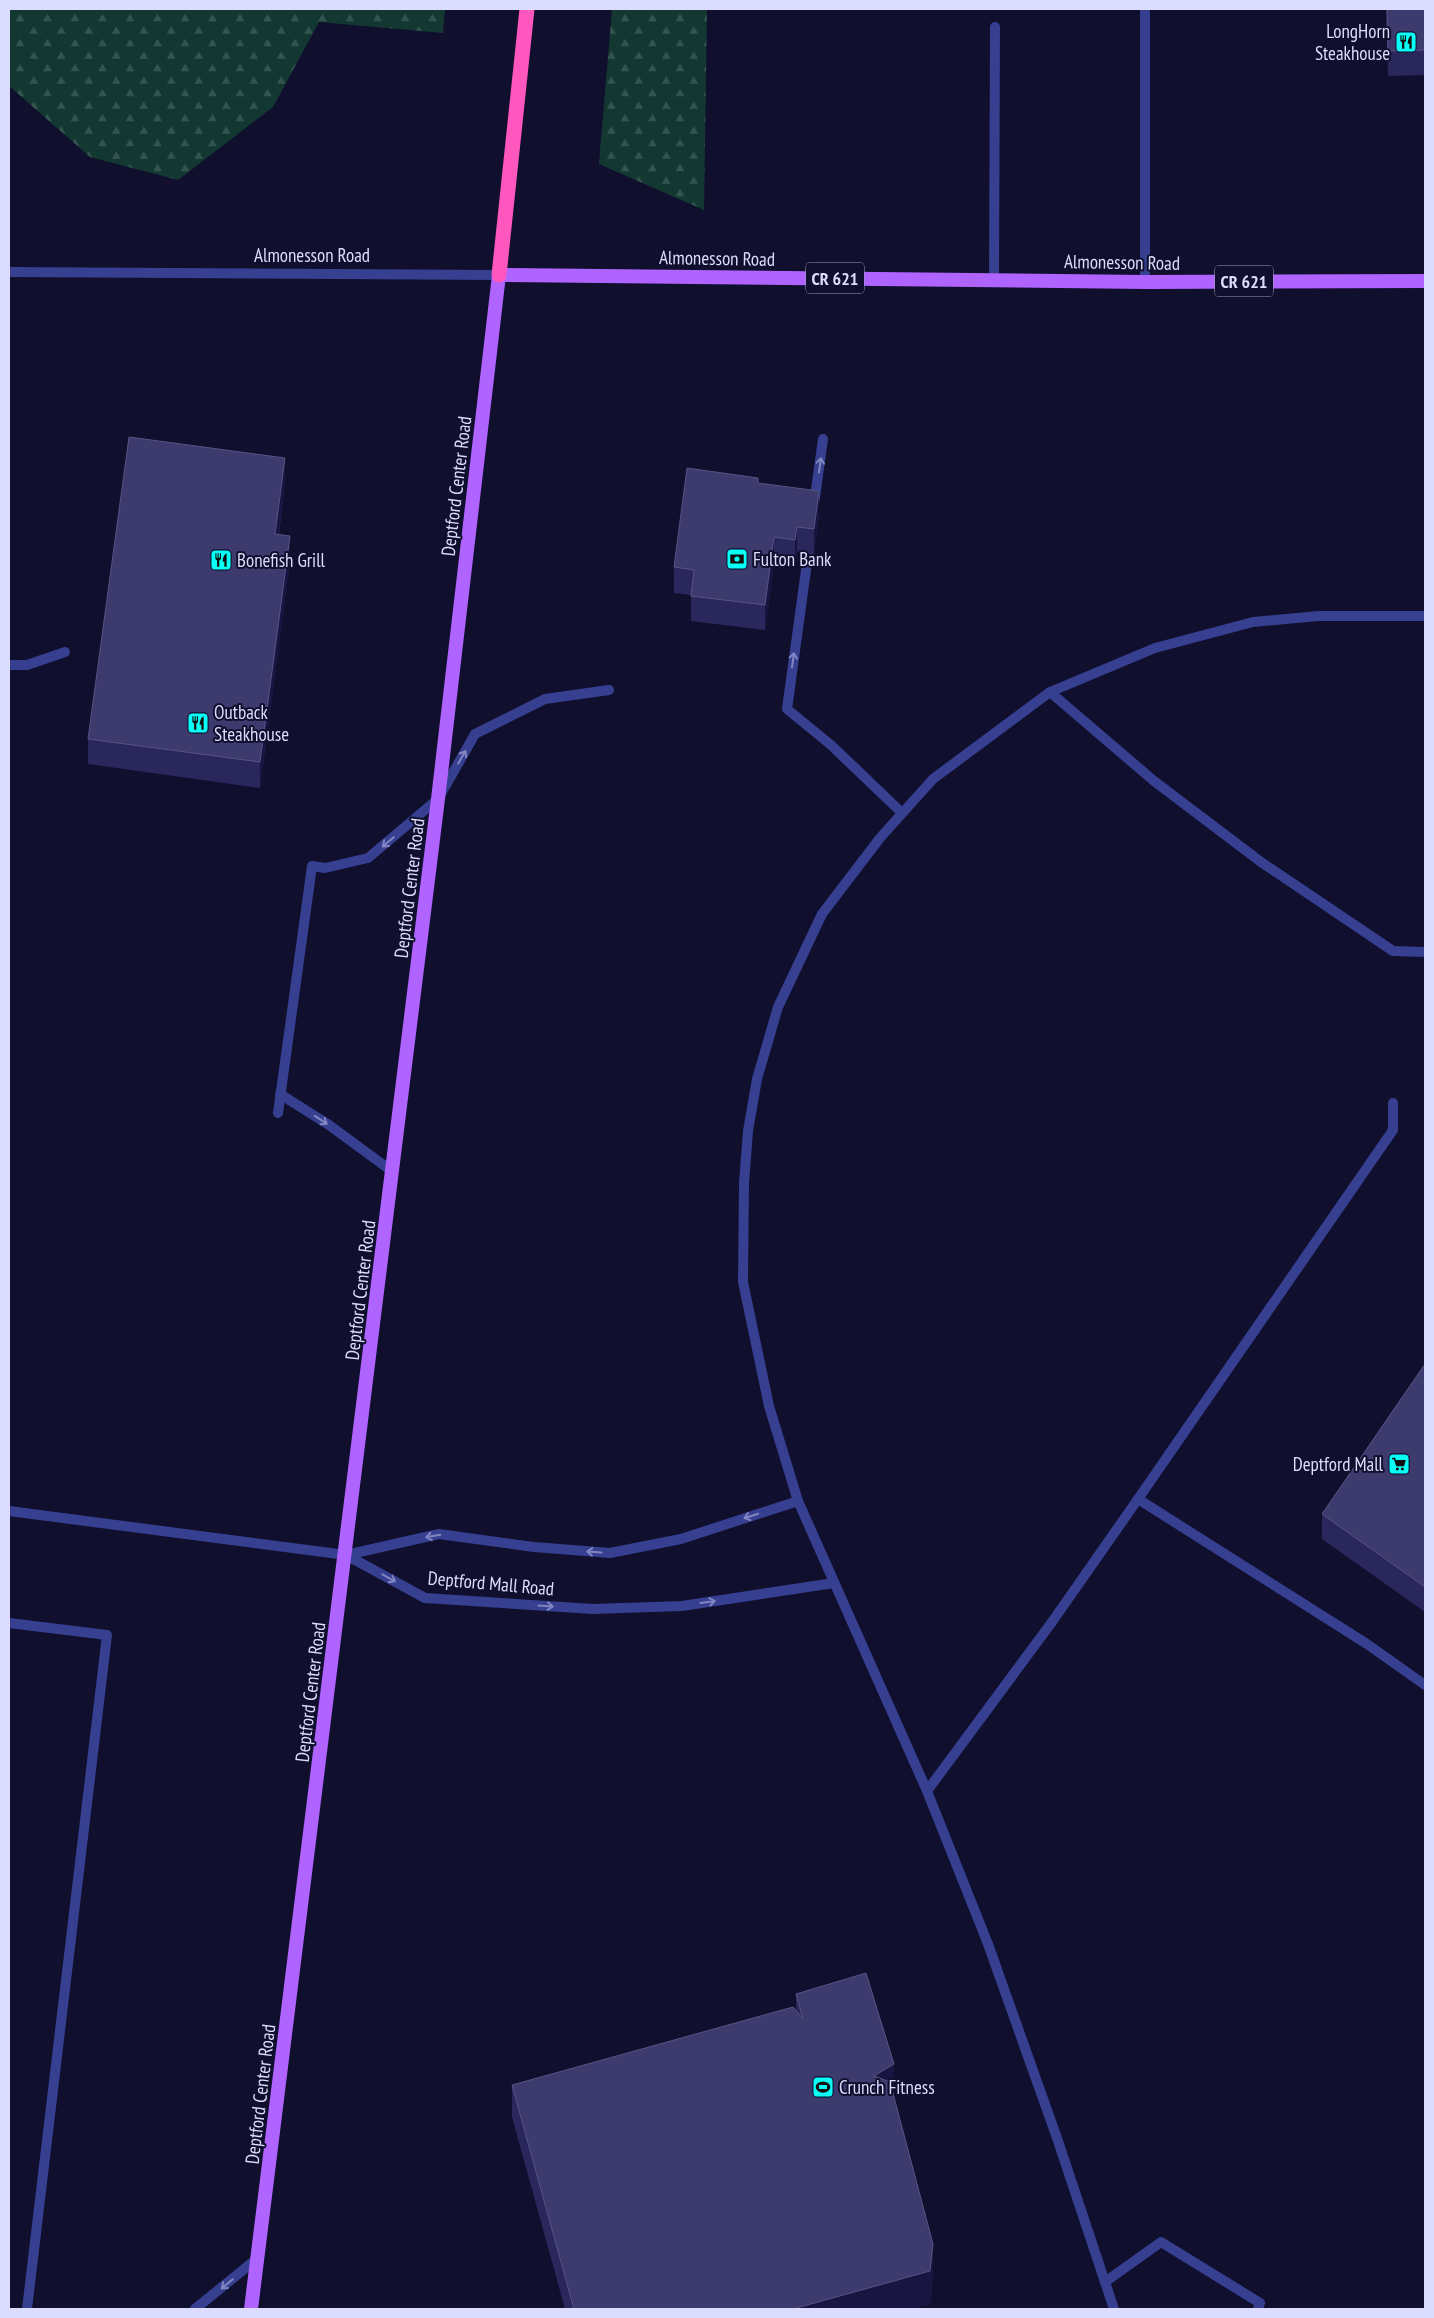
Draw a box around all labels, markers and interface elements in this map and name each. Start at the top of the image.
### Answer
place label: LongHorn Steakhouse [1315,19,1390,65]
restaurant icon: LongHorn Steakhouse [1394,30,1418,54]
street label: Almonesson Road [254,243,370,267]
street label: Almonesson Road [659,245,775,271]
street label: Almonesson Road [1064,249,1180,275]
road number: CR 621 [806,262,864,294]
road number: CR 621 [1215,266,1273,296]
street label: Deptford Center Road [436,415,476,557]
one-way arrow [815,457,825,473]
bank icon: Fulton Bank [725,547,749,571]
place label: Fulton Bank [753,547,832,571]
restaurant icon: Bonefish Grill [209,548,233,572]
place label: Bonefish Grill [237,548,326,572]
one-way arrow [788,653,798,669]
place label: Outback Steakhouse [214,700,289,746]
restaurant icon: Outback Steakhouse [186,711,210,735]
one-way arrow [458,750,468,764]
street label: Deptford Center Road [389,817,429,959]
one-way arrow [381,836,394,847]
one-way arrow [314,1115,328,1125]
street label: Deptford Center Road [340,1219,380,1361]
place label: Deptford Mall [1293,1452,1384,1476]
supermarket icon: Deptford Mall [1387,1452,1411,1476]
one-way arrow [744,1512,760,1521]
one-way arrow [425,1532,441,1542]
one-way arrow [586,1547,602,1556]
street label: Deptford Mall Road [427,1566,555,1600]
one-way arrow [381,1574,396,1583]
one-way arrow [700,1596,716,1606]
one-way arrow [538,1601,554,1610]
street label: Deptford Center Road [290,1621,330,1763]
street label: Deptford Center Road [240,2023,280,2165]
sports icon: Crunch Fitness [811,2075,835,2099]
place label: Crunch Fitness [839,2075,935,2099]
one-way arrow [221,2278,234,2289]

